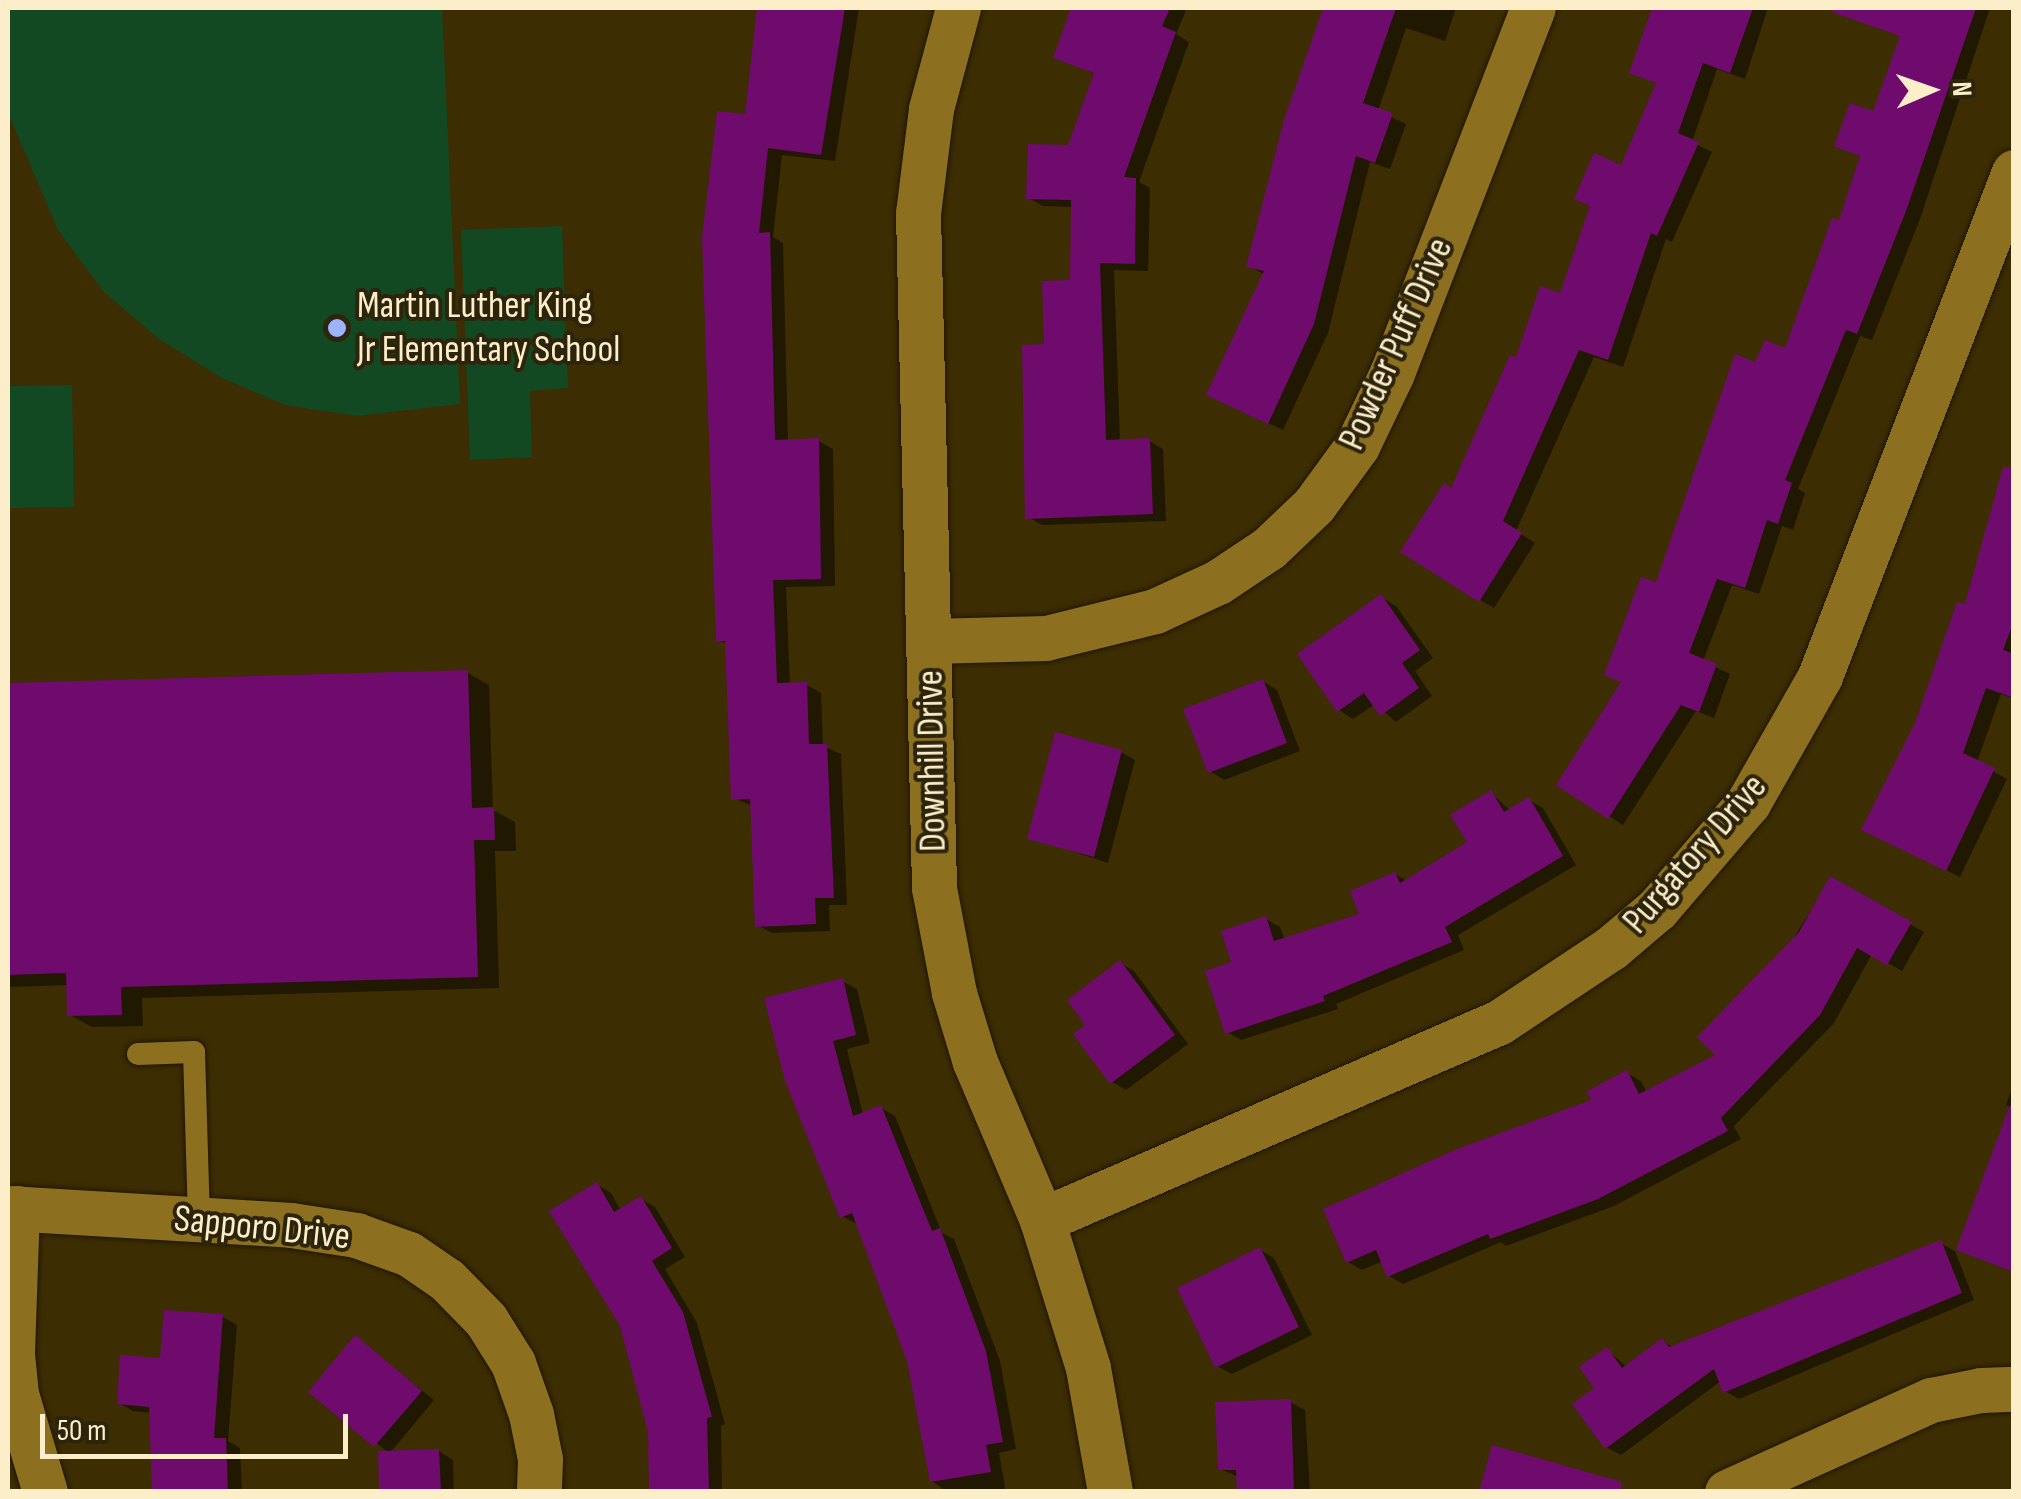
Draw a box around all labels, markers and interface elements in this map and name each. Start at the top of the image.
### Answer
north arrow [1881,40,1981,140]
text: N [1945,81,1978,97]
street label: Powder Puff Drive [1329,231,1463,457]
place label: Martin Luther King Jr Elementary School [357,283,620,372]
marker: Martin Luther King Jr Elementary School [326,317,348,339]
street label: Downhill Drive [908,670,956,852]
street label: Purgatory Drive [1613,765,1777,943]
street label: Sapporo Drive [172,1196,352,1260]
scale bar [45,1394,352,1456]
text: 50 m [57,1413,106,1449]

